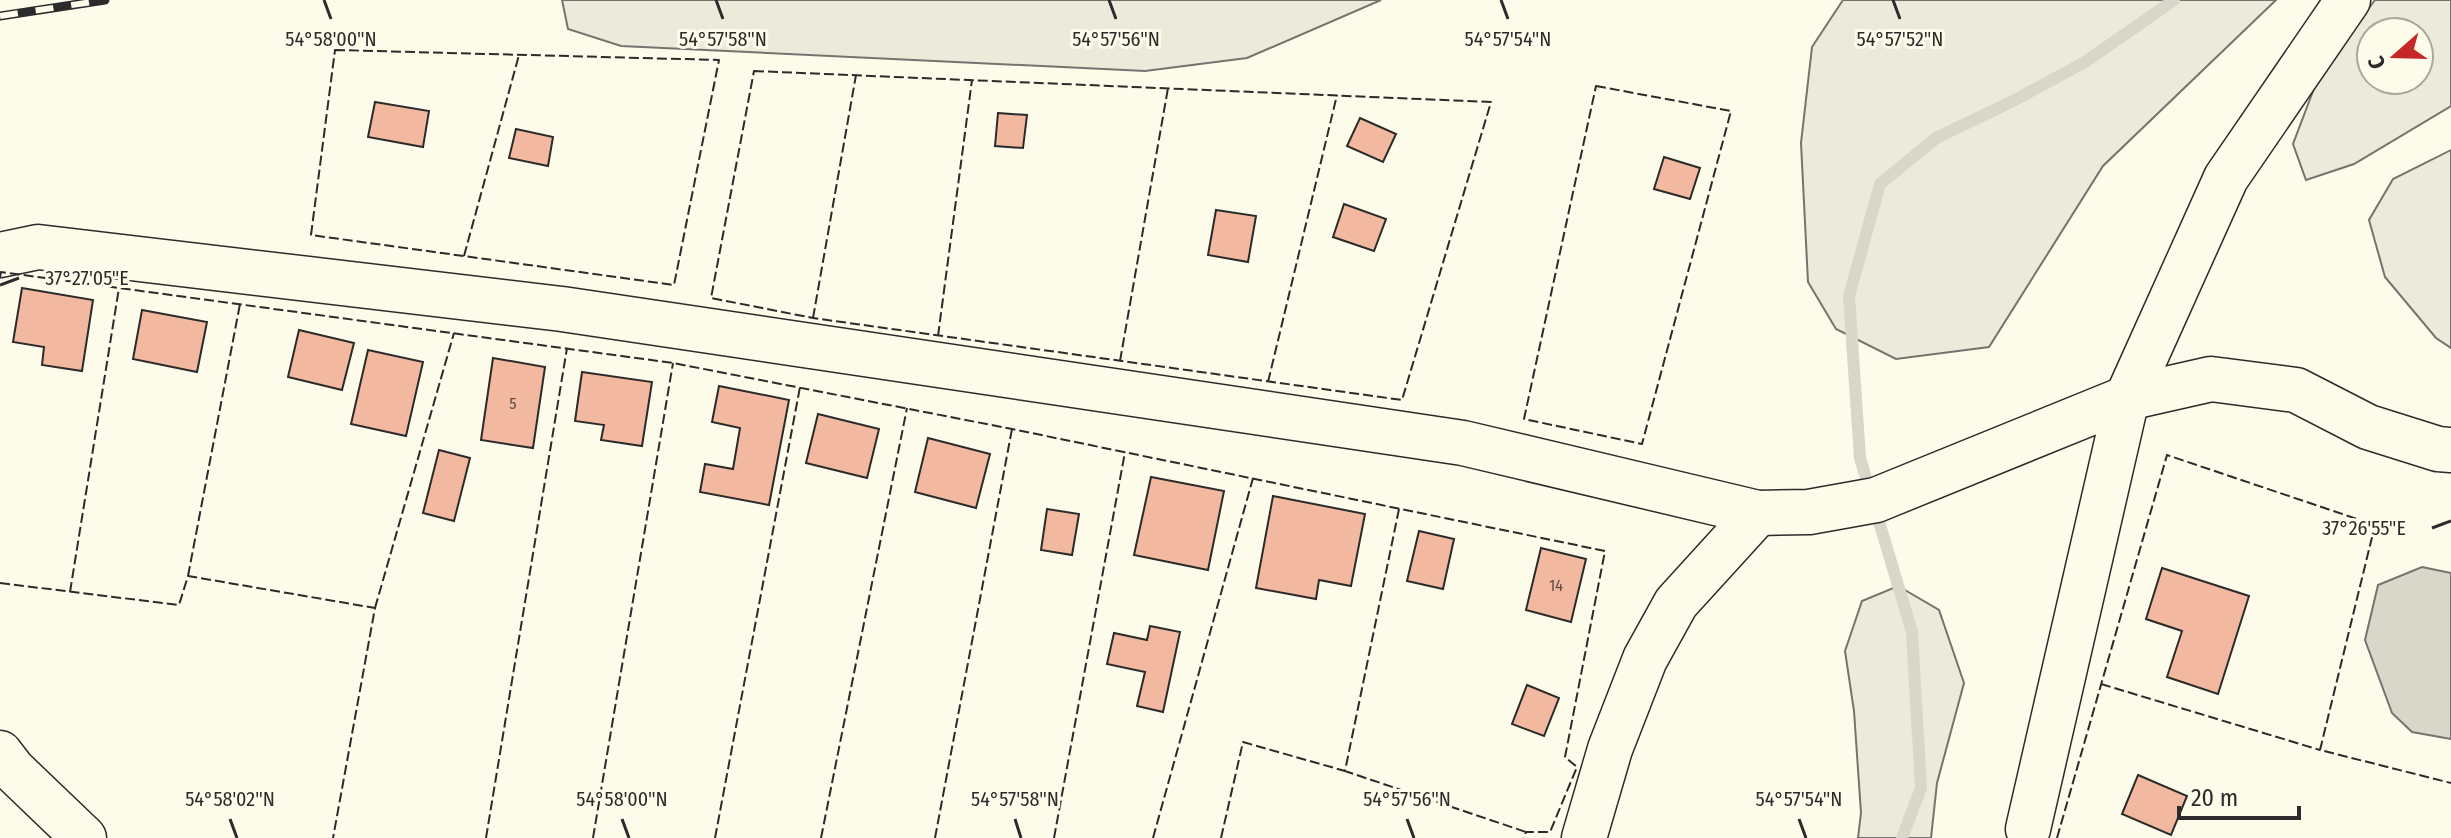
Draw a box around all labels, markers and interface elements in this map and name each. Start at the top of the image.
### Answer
north arrow [2355,16,2435,96]
text: 54°58'00"N [285,27,377,51]
text: 54°57'58"N [679,27,767,51]
text: 54°57'56"N [1072,27,1160,51]
text: 54°57'54"N [1465,27,1551,51]
text: 54°57'52"N [1857,27,1943,51]
text: С [2362,52,2391,73]
text: 37°27'05"E [45,266,129,290]
house number: 5 [509,394,517,413]
text: 37°26'55"E [2322,516,2406,540]
house number: 14 [1549,576,1563,595]
scale bar [2179,770,2299,820]
text: 20 m [2191,784,2238,812]
text: 54°58'02"N [185,787,275,811]
text: 54°58'00"N [576,787,668,811]
text: 54°57'58"N [971,787,1059,811]
text: 54°57'56"N [1363,787,1451,811]
text: 54°57'54"N [1756,787,1842,811]

